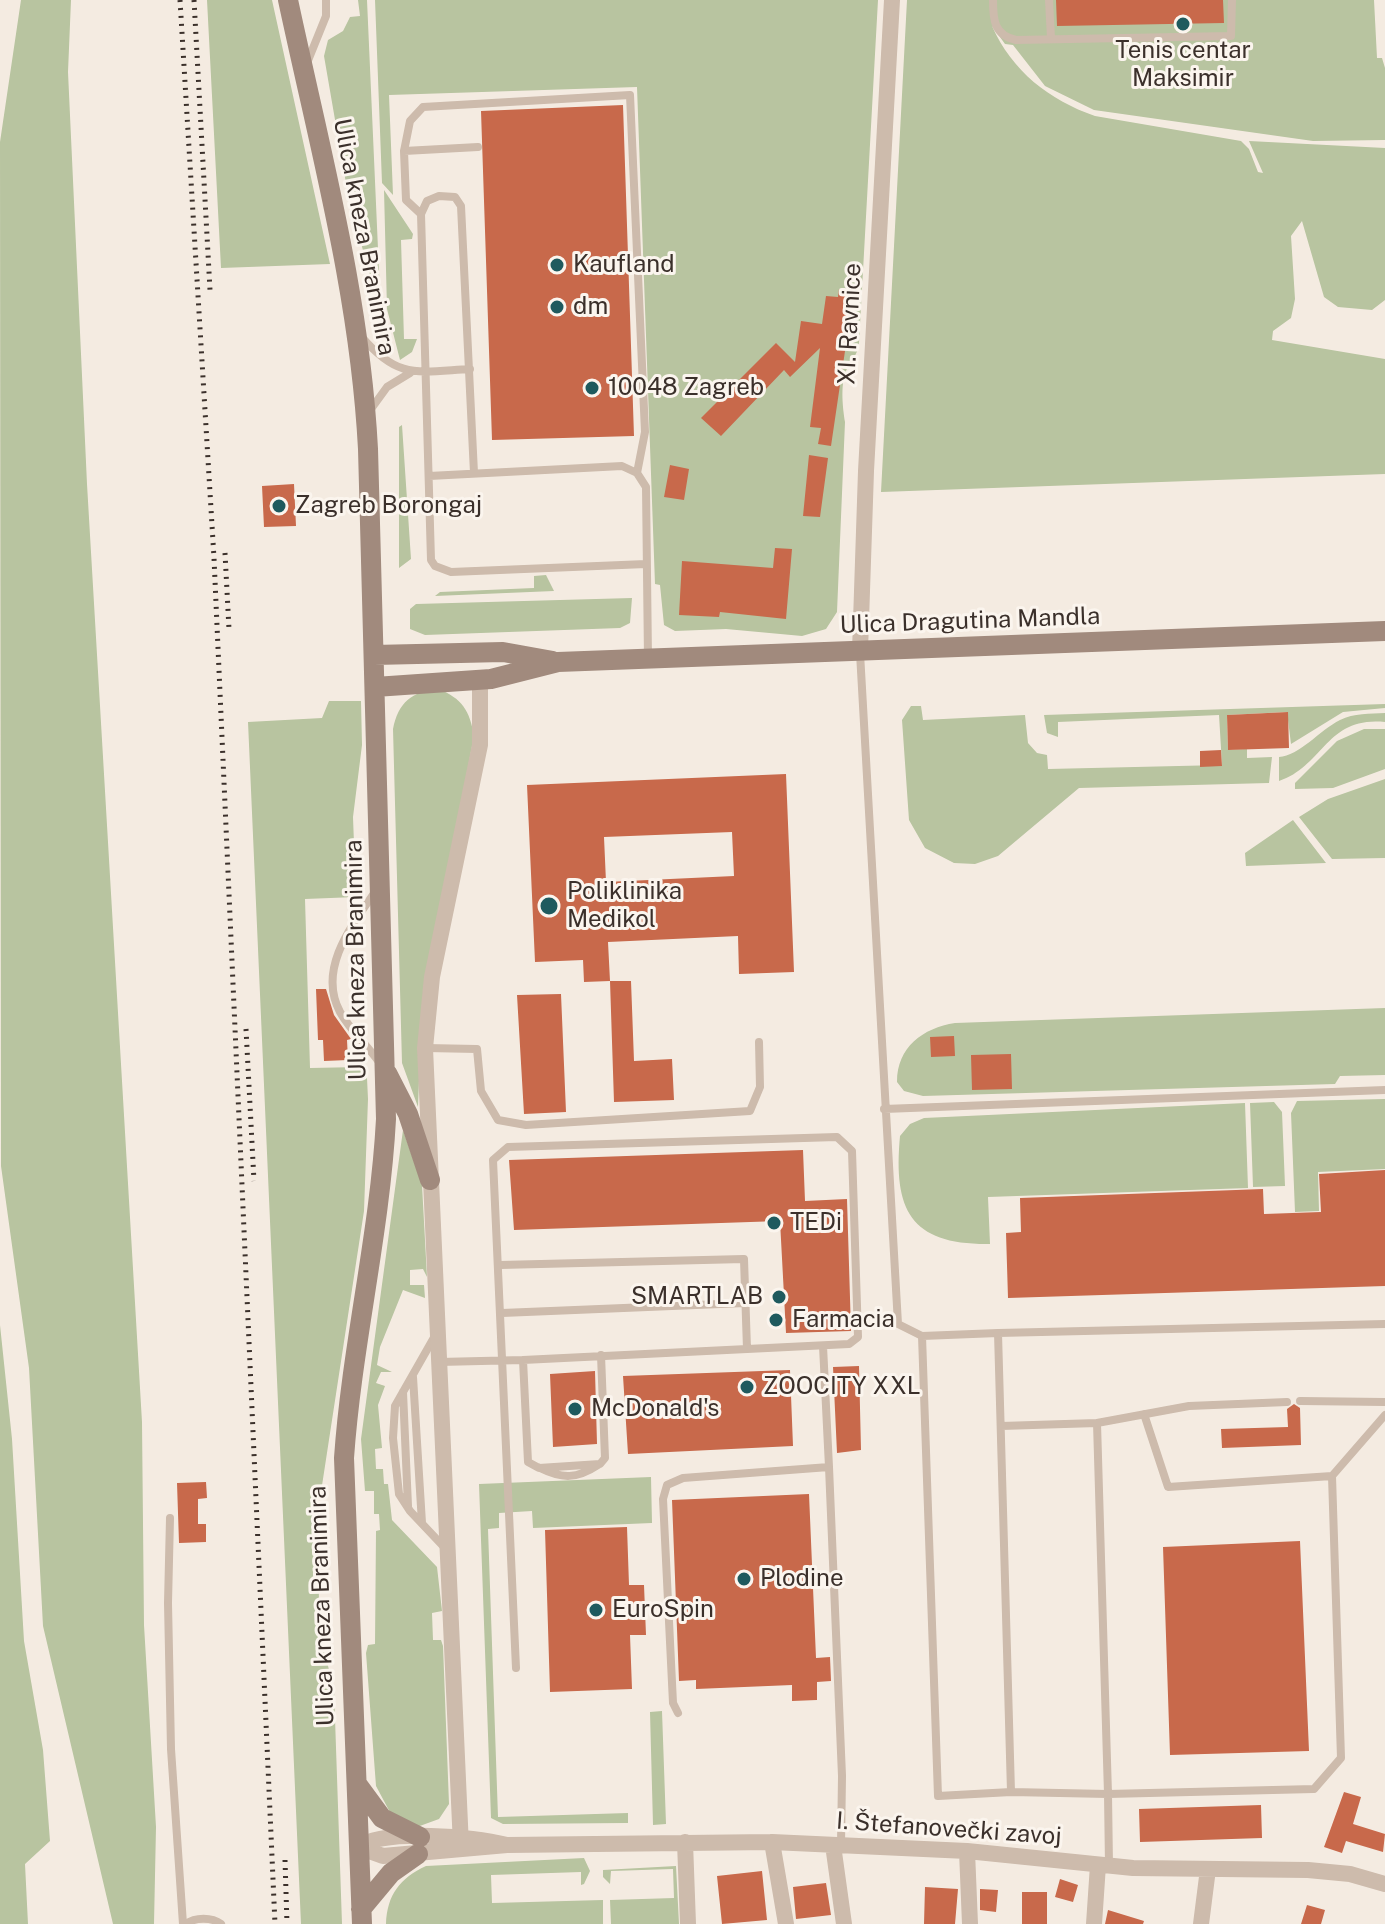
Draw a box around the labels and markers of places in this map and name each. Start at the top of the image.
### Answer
marker: Tenis centar Maksimir [1174,15,1192,33]
place label: Tenis centar Maksimir [1115,37,1251,93]
place label: Kaufland [573,251,674,279]
marker: Kaufland [548,256,566,274]
place label: dm [573,293,608,321]
marker: dm [548,298,566,316]
place label: 10048 Zagreb [608,374,764,402]
marker: 10048 Zagreb [583,379,601,397]
place label: Zagreb Borongaj [295,492,482,520]
marker: Zagreb Borongaj [270,497,288,515]
place label: Poliklinika Medikol [567,878,682,934]
marker: Poliklinika Medikol [538,895,560,917]
place label: TEDi [790,1209,842,1237]
marker: TEDi [765,1214,783,1232]
place label: SMARTLAB [631,1283,763,1311]
marker: SMARTLAB [770,1288,788,1306]
place label: Farmacia [792,1306,895,1334]
marker: Farmacia [767,1311,785,1329]
place label: ZOOCITY XXL [763,1373,921,1401]
marker: ZOOCITY XXL [738,1378,756,1396]
place label: McDonald's [591,1395,719,1423]
marker: McDonald's [566,1400,584,1418]
place label: Plodine [760,1565,844,1593]
marker: Plodine [735,1570,753,1588]
place label: EuroSpin [612,1596,714,1624]
marker: EuroSpin [587,1601,605,1619]

